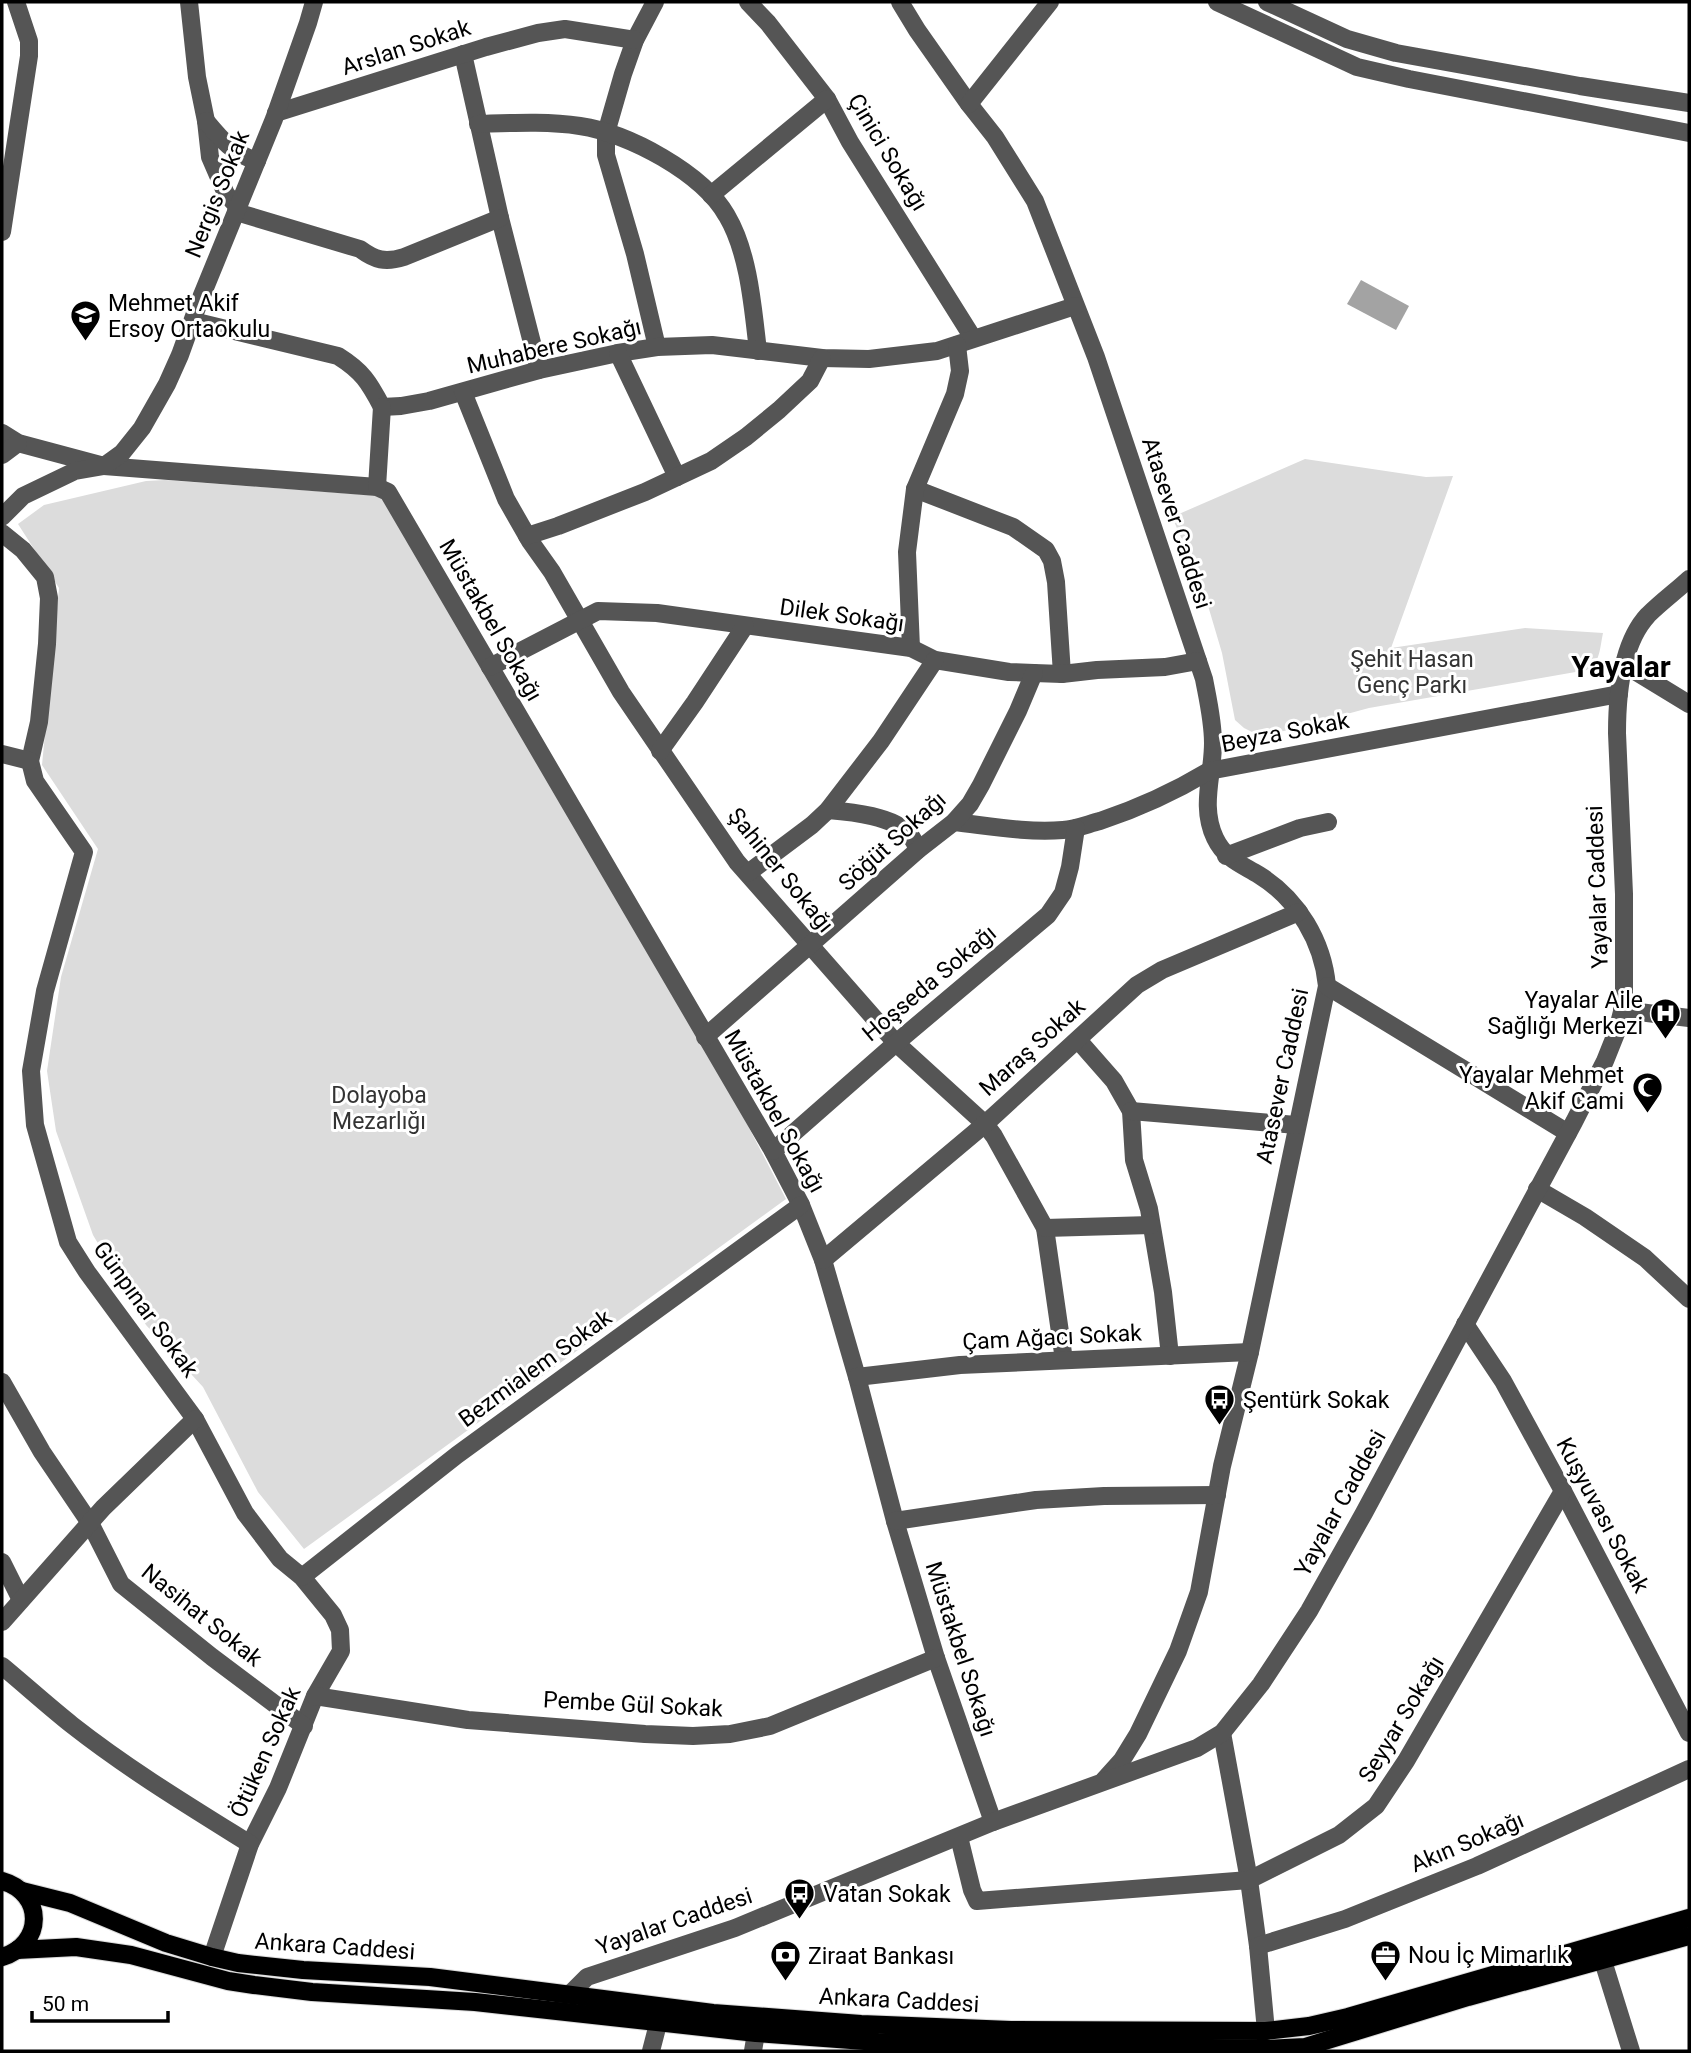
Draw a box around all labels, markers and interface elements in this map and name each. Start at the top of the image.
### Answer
street label: Arslan Sokak [338,14,474,81]
street label: Çinici Sokağı [842,89,933,216]
street label: Nergis Sokak [180,126,255,262]
place label: Mehmet Akif Ersoy Ortaokulu [108,290,270,343]
school or university icon: Mehmet Akif Ersoy Ortaokulu [68,299,102,343]
street label: Muhabere Sokağı [464,313,644,380]
street label: Atasever Caddesi [1136,434,1217,612]
street label: Müstakbel Sokağı [433,535,548,706]
street label: Dilek Sokağı [778,593,906,638]
park label: Şehit Hasan Genç Parkı [1350,646,1474,699]
district label: Yayalar [1571,649,1671,684]
street label: Beyza Sokak [1219,707,1352,758]
street label: Söğüt Sokağı [833,786,952,897]
street label: Şahiner Sokağı [722,803,839,938]
street label: Yayalar Caddesi [1581,805,1614,969]
street label: Hoşseda Sokağı [857,920,1002,1047]
street label: Atasever Caddesi [1251,986,1314,1166]
place label: Yayalar Aile Sağlığı Merkezi [1488,987,1643,1040]
street label: Maraş Sokak [974,993,1091,1102]
hospital icon: Yayalar Aile Sağlığı Merkezi [1649,996,1683,1040]
street label: Müstakbel Sokağı [719,1025,831,1198]
place label: Yayalar Mehmet Akif Cami [1459,1062,1624,1115]
mosque icon: Yayalar Mehmet Akif Cami [1630,1071,1664,1115]
park label: Dolayoba Mezarlığı [331,1082,427,1135]
street label: Günpınar Sokak [87,1236,204,1383]
street label: Bezmialem Sokak [454,1304,617,1433]
street label: Çam Ağacı Sokak [962,1319,1143,1356]
bus stop icon: Şentürk Sokak [1203,1383,1237,1427]
place label: Şentürk Sokak [1243,1387,1390,1414]
street label: Yayalar Caddesi [1289,1425,1392,1581]
street label: Kuşyuvası Sokak [1550,1433,1655,1598]
street label: Müstakbel Sokağı [920,1558,1002,1740]
street label: Nasihat Sokak [136,1559,268,1672]
street label: Seyyar Sokağı [1353,1651,1450,1787]
street label: Ötüken Sokak [224,1682,307,1822]
street label: Pembe Gül Sokak [542,1686,724,1723]
street label: Akın Sokağı [1407,1807,1528,1878]
bus stop icon: Vatan Sokak [783,1877,817,1921]
place label: Vatan Sokak [823,1881,951,1908]
street label: Yayalar Caddesi [593,1882,756,1961]
street label: Ankara Caddesi [254,1927,416,1966]
office icon: Nou İç Mimarlık [1368,1938,1402,1982]
bank icon: Ziraat Bankası [768,1939,802,1983]
place label: Nou İç Mimarlık [1408,1942,1569,1969]
place label: Ziraat Bankası [808,1943,954,1970]
scale bar [32,1980,168,2024]
street label: Ankara Caddesi [818,1983,980,2018]
text: 50 m [42,1992,89,2016]

